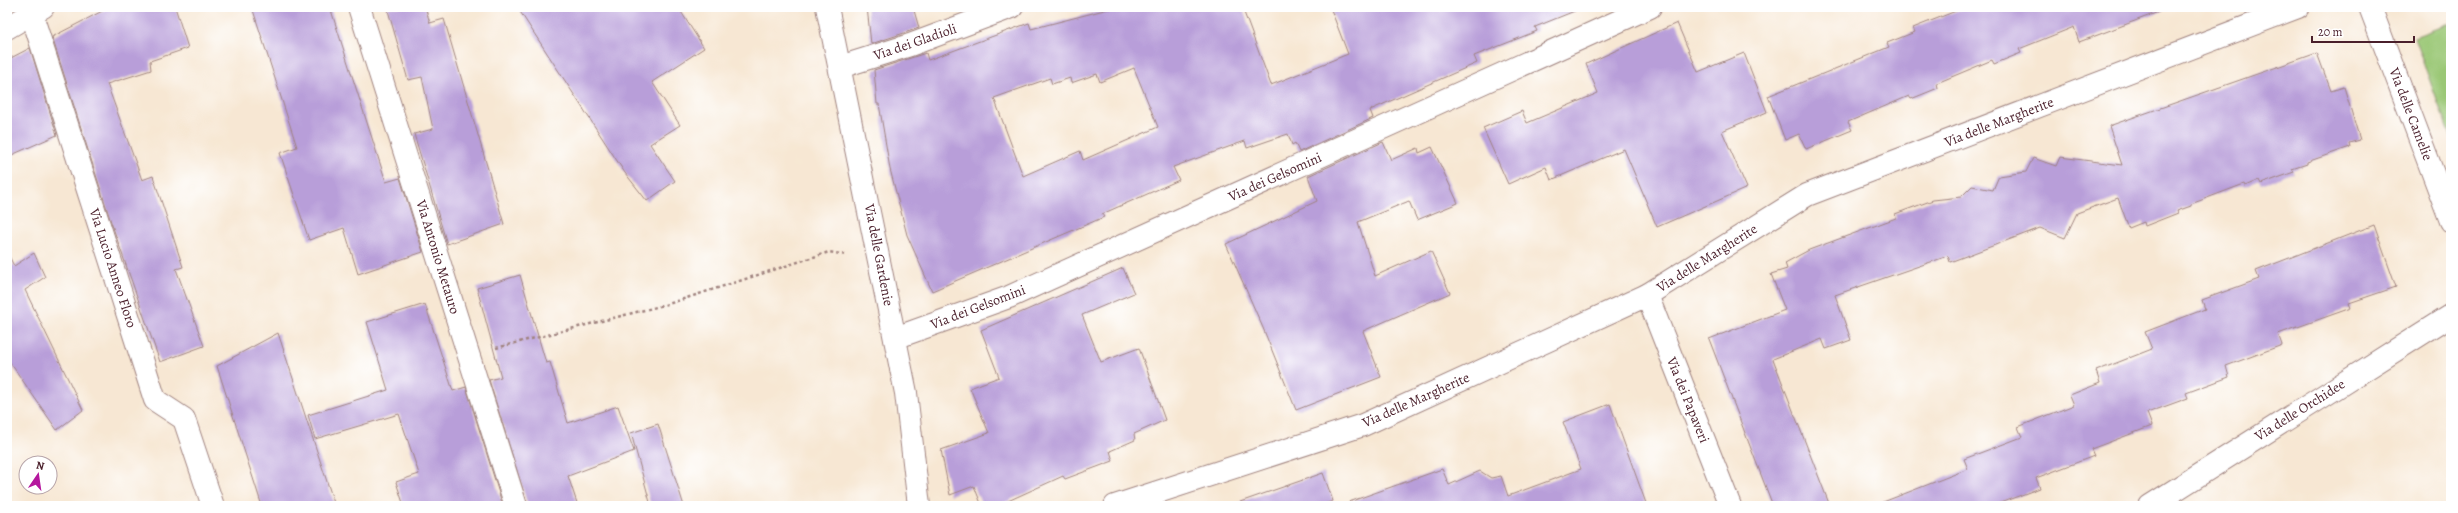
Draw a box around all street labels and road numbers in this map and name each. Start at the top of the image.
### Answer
street label: Via dei Gladioli [870,19,959,65]
street label: Via delle Camelie [2384,64,2437,163]
street label: Via delle Margherite [1941,92,2056,152]
street label: Via dei Gelsomini [1224,148,1325,206]
street label: Via Antonio Metauro [411,197,464,316]
street label: Via delle Gardenie [860,201,898,308]
street label: Via Lucio Anneo Floro [84,205,141,330]
street label: Via delle Margherite [1652,219,1761,297]
street label: Via dei Gelsomini [927,280,1028,334]
street label: Via dei Papaveri [1662,353,1714,446]
street label: Via delle Margherite [1358,368,1473,433]
street label: Via delle Orchidee [2250,375,2349,446]

